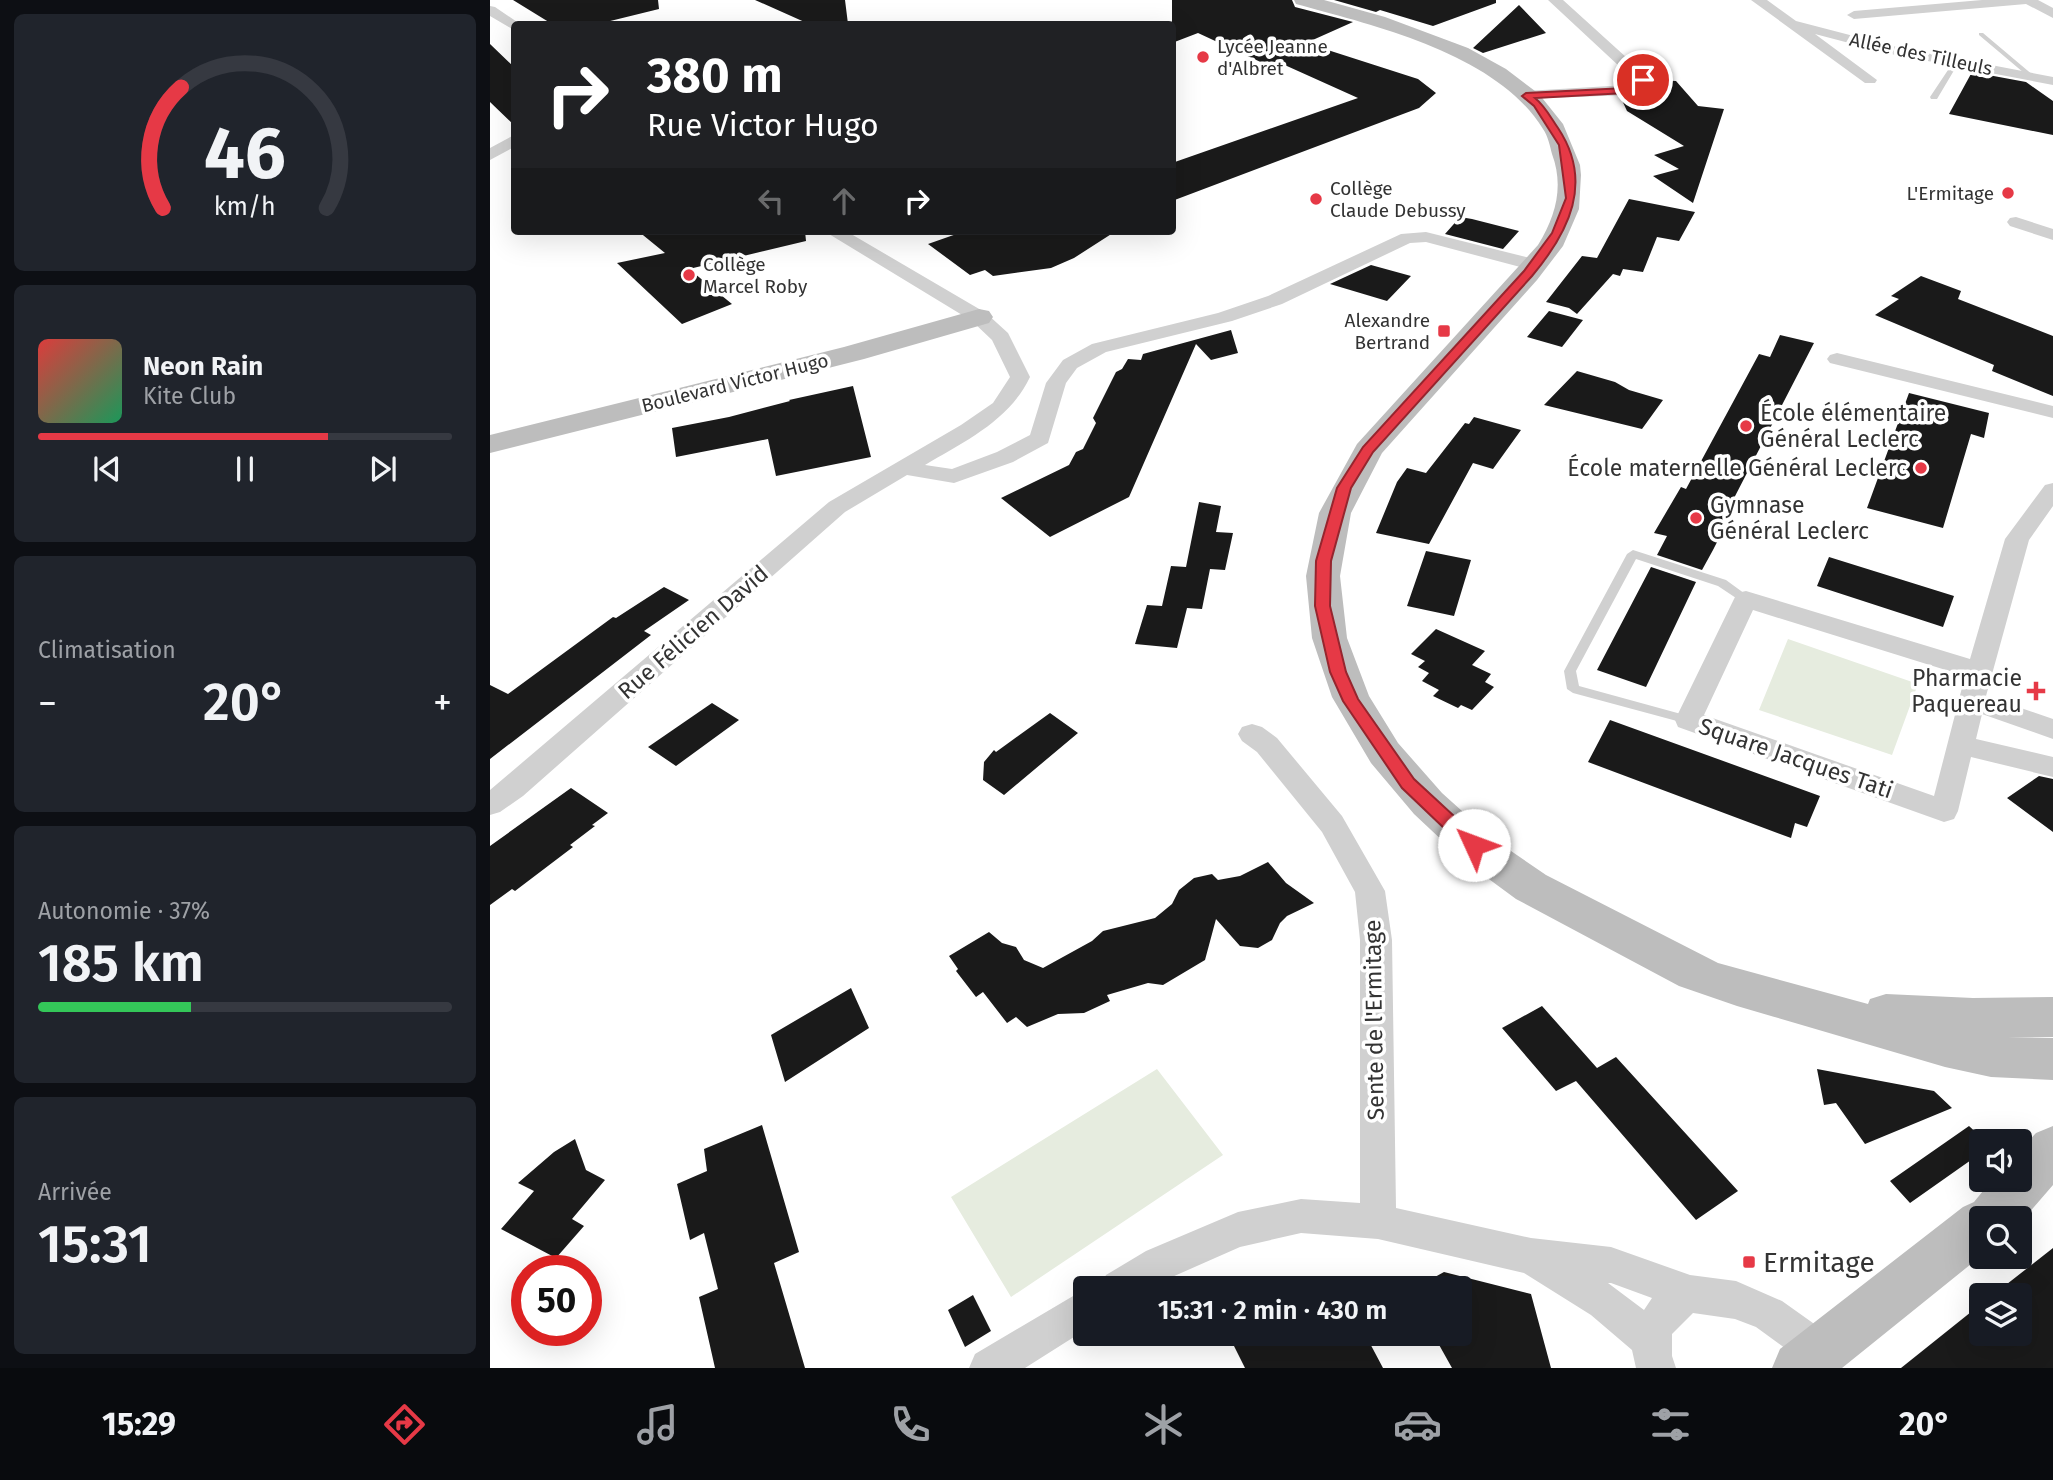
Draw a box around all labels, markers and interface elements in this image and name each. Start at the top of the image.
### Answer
street label: Allée des Tilleuls [1848,28,1995,80]
place label: Lycée Jeanne d'Albret [1217,35,1328,80]
text: 380 m [647,46,783,105]
icon: right [532,49,623,140]
marker: Lycée Jeanne d'Albret [1195,49,1211,65]
pin [1613,50,1673,110]
icon: arrive [1624,61,1662,99]
text: Rue Victor Hugo [647,106,879,144]
text: 46 [204,111,286,198]
place label: Collège Claude Debussy [1330,177,1466,222]
icon: left [752,182,790,220]
icon: ahead [825,182,863,220]
icon: right [898,182,936,220]
place label: L'Ermitage [1907,182,1994,205]
marker: L'Ermitage [2000,185,2016,201]
marker: Collège Claude Debussy [1308,191,1324,207]
text: km/h [214,192,276,222]
place label: Collège Marcel Roby [703,253,808,298]
marker: Collège Marcel Roby [681,267,697,283]
place label: Alexandre Bertrand [1345,309,1430,354]
marker: Alexandre Bertrand [1436,323,1452,339]
street label: Boulevard Victor Hugo [639,349,831,417]
text: Neon Rain [143,351,263,382]
text: Kite Club [143,382,236,410]
place label: École élémentaire Général Leclerc [1760,398,1946,453]
marker: École élémentaire Général Leclerc [1738,418,1754,434]
icon: previous [88,450,126,488]
icon: pause [226,450,264,488]
icon: next [364,450,402,488]
place label: École maternelle Général Leclerc [1567,453,1907,482]
marker: École maternelle Général Leclerc [1913,460,1929,476]
place label: Gymnase Général Leclerc [1710,491,1869,545]
marker: Gymnase Général Leclerc [1688,510,1704,526]
street label: Rue Félicien David [612,559,774,705]
text: Climatisation [38,636,176,664]
place label: Pharmacie Paquereau [1911,664,2022,718]
text: 20° [203,671,287,734]
text: − [38,680,57,726]
text: + [433,680,452,726]
marker: Pharmacie Paquereau [2028,683,2044,699]
street label: Square Jacques Tati [1695,712,1897,804]
position arrow [1437,808,1511,882]
text: Autonomie · 37% [38,897,210,925]
street label: Sente de l'Ermitage [1358,919,1390,1121]
text: 185 km [38,932,204,995]
map controls [1969,1129,2032,1346]
button: sound [1969,1129,2032,1192]
text: Arrivée [38,1178,112,1206]
button: search [1969,1206,2032,1269]
text: 15:31 [38,1213,152,1276]
place label: Ermitage [1763,1246,1875,1279]
marker: Ermitage [1741,1254,1757,1270]
speed limit sign: 50 [511,1255,602,1346]
button: layers [1969,1283,2032,1346]
text: 15:31 · 2 min · 430 m [1158,1295,1387,1326]
icon: directions [380,1400,429,1449]
icon: music [633,1400,682,1449]
icon: phone [886,1400,935,1449]
icon: climate [1139,1400,1188,1449]
icon: car [1393,1400,1442,1449]
icon: filters [1646,1400,1695,1449]
text: 15:29 [102,1405,176,1443]
text: 20° [1899,1405,1951,1443]

